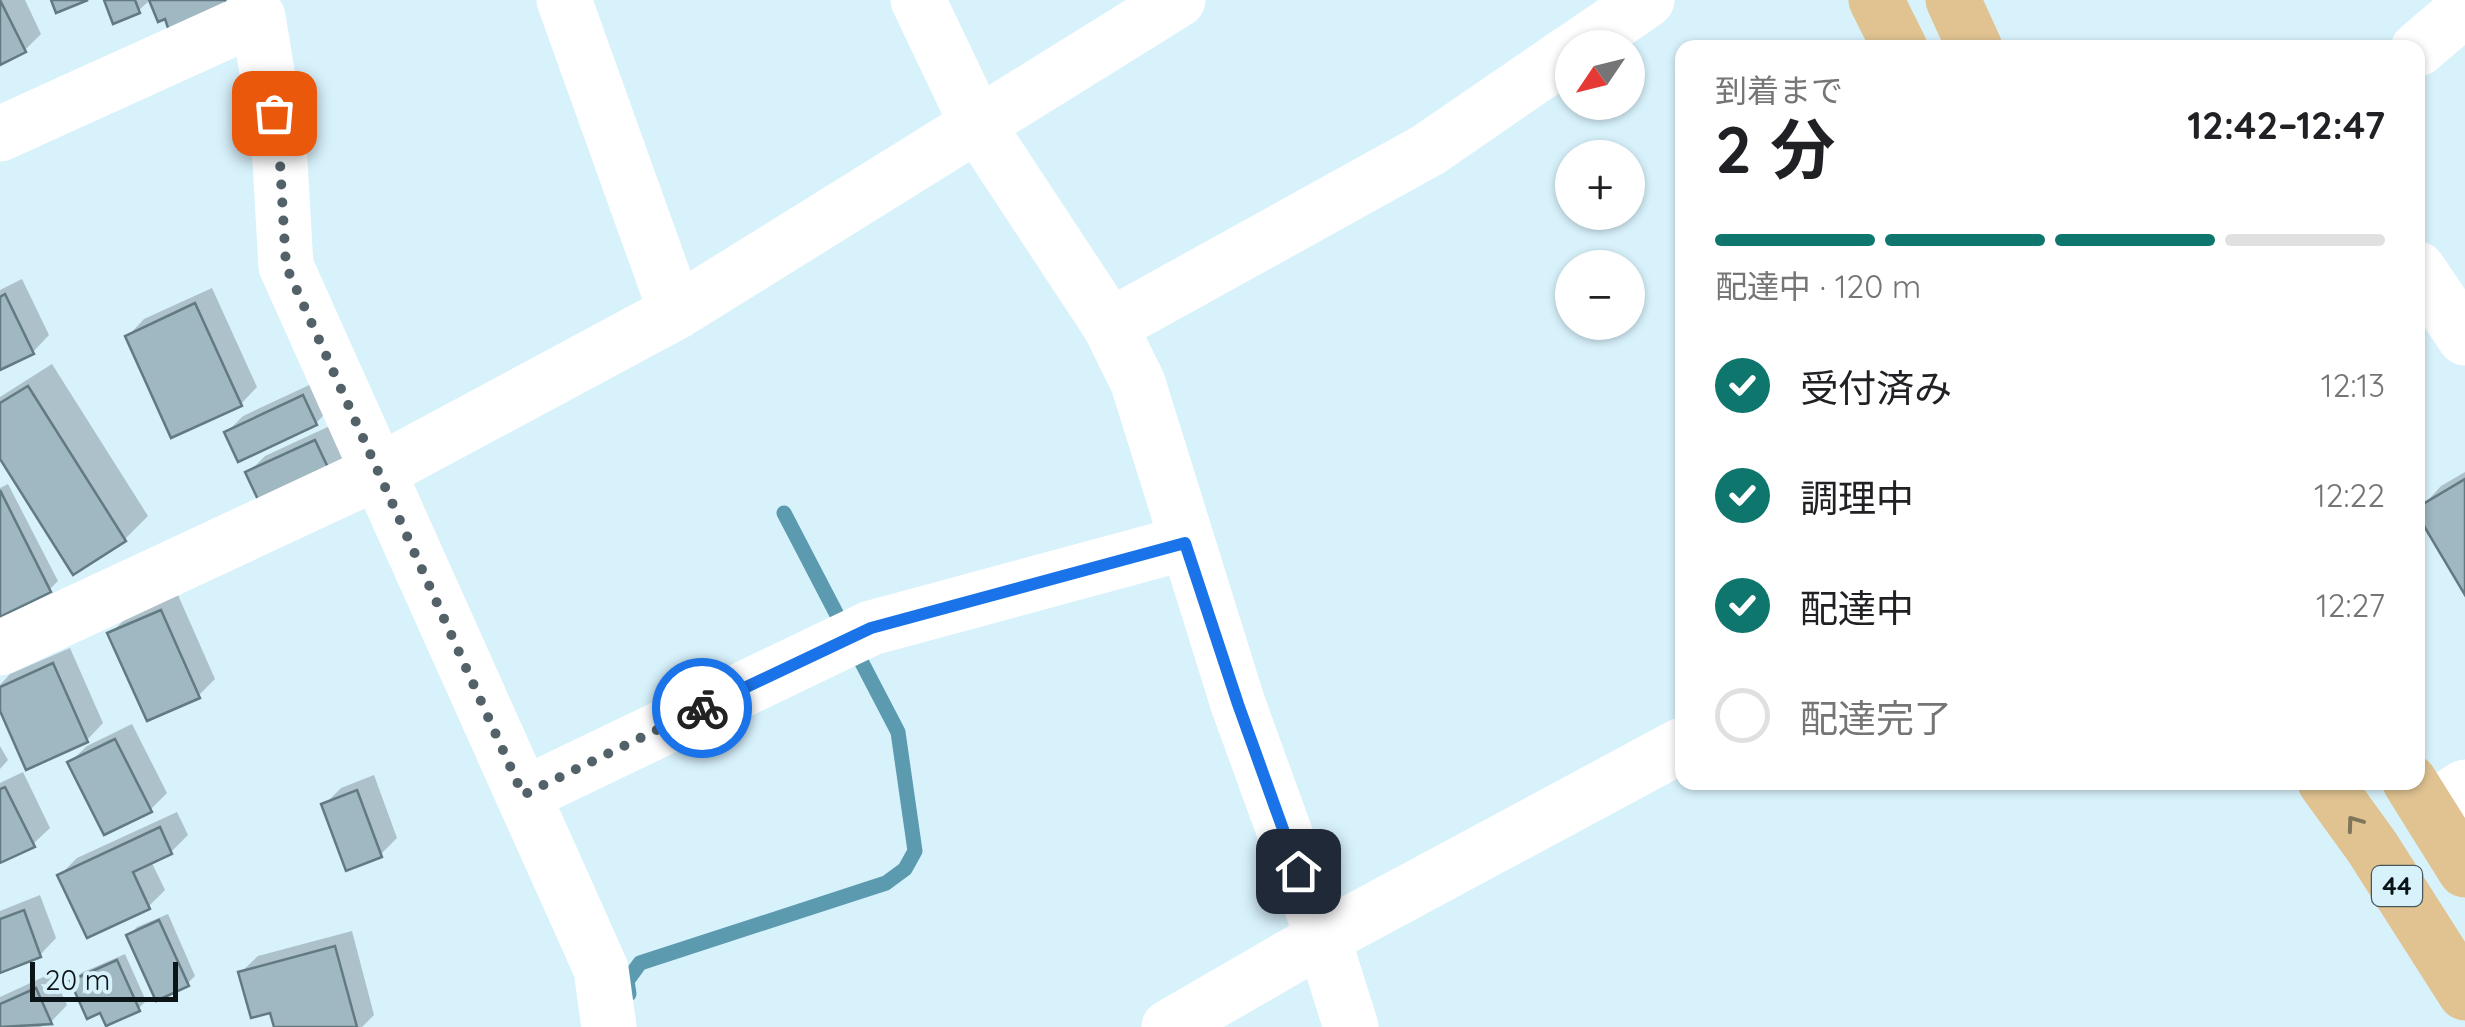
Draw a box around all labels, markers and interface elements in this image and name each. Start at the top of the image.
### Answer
north arrow [1555,30,1645,120]
map controls [1555,30,1645,340]
text: 到着まで [1715,70,1843,110]
pin [232,71,317,156]
icon: bag [247,86,302,141]
text: 12:42–12:47 [2187,101,2385,149]
text: 2 分 [1715,108,1835,189]
button: + [1555,140,1645,230]
button: − [1555,250,1645,340]
text: 配達中 · 120 m [1715,266,1921,306]
icon: check [1715,358,1770,413]
text: 受付済み [1800,364,1952,412]
text: 12:13 [2321,365,2385,405]
icon: check [1715,468,1770,523]
text: 調理中 [1800,474,1914,522]
text: 12:22 [2314,475,2385,515]
icon: check [1715,578,1770,633]
text: 配達中 [1800,584,1914,632]
text: 12:27 [2316,585,2385,625]
courier [652,658,752,758]
icon: bike [675,681,730,736]
text: 配達完了 [1800,694,1952,742]
one-way arrow [2348,816,2366,834]
pin [1256,829,1341,914]
icon: home [1271,844,1326,899]
road number: 44 [2372,866,2422,906]
scale bar [30,957,178,1002]
text: 20 m [45,962,110,997]

